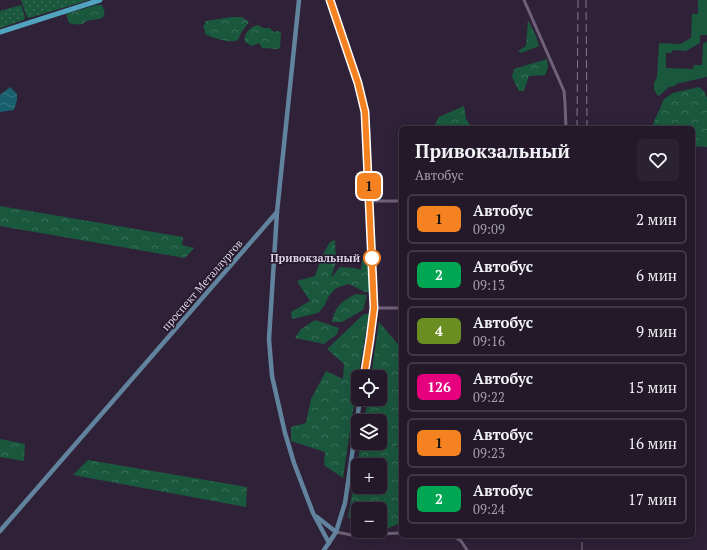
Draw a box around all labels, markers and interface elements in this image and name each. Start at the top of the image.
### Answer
text: Привокзальный [415,138,570,163]
button: heart [637,139,679,181]
text: Автобус [415,166,464,184]
line badge: 1 [356,173,382,199]
text: 1 [365,176,373,195]
text: Автобус [473,200,533,220]
text: 1 [435,209,443,228]
text: 2 мин [636,209,677,229]
text: 09:09 [473,220,505,238]
street label: проспект Металлургов [158,236,246,334]
marker: Привокзальный [363,249,381,267]
place label: Привокзальный [270,251,361,265]
text: Автобус [473,256,533,276]
text: 2 [435,265,443,284]
text: 6 мин [636,265,677,285]
text: 09:13 [473,276,505,294]
text: Автобус [473,312,533,332]
text: 4 [435,321,443,340]
text: 9 мин [636,321,677,341]
text: 09:16 [473,332,505,350]
text: Автобус [473,368,533,388]
map controls [351,370,387,538]
button: locate [351,370,387,406]
text: 126 [427,377,451,396]
text: 15 мин [628,377,677,397]
text: 09:22 [473,388,505,406]
button: layers [351,414,387,450]
text: Автобус [473,424,533,444]
text: 1 [435,433,443,452]
text: 16 мин [628,433,677,453]
text: 09:23 [473,444,505,462]
button: + [351,458,387,494]
text: Автобус [473,480,533,500]
text: 2 [435,489,443,508]
text: 17 мин [628,489,677,509]
text: 09:24 [473,500,505,518]
button: − [351,502,387,538]

